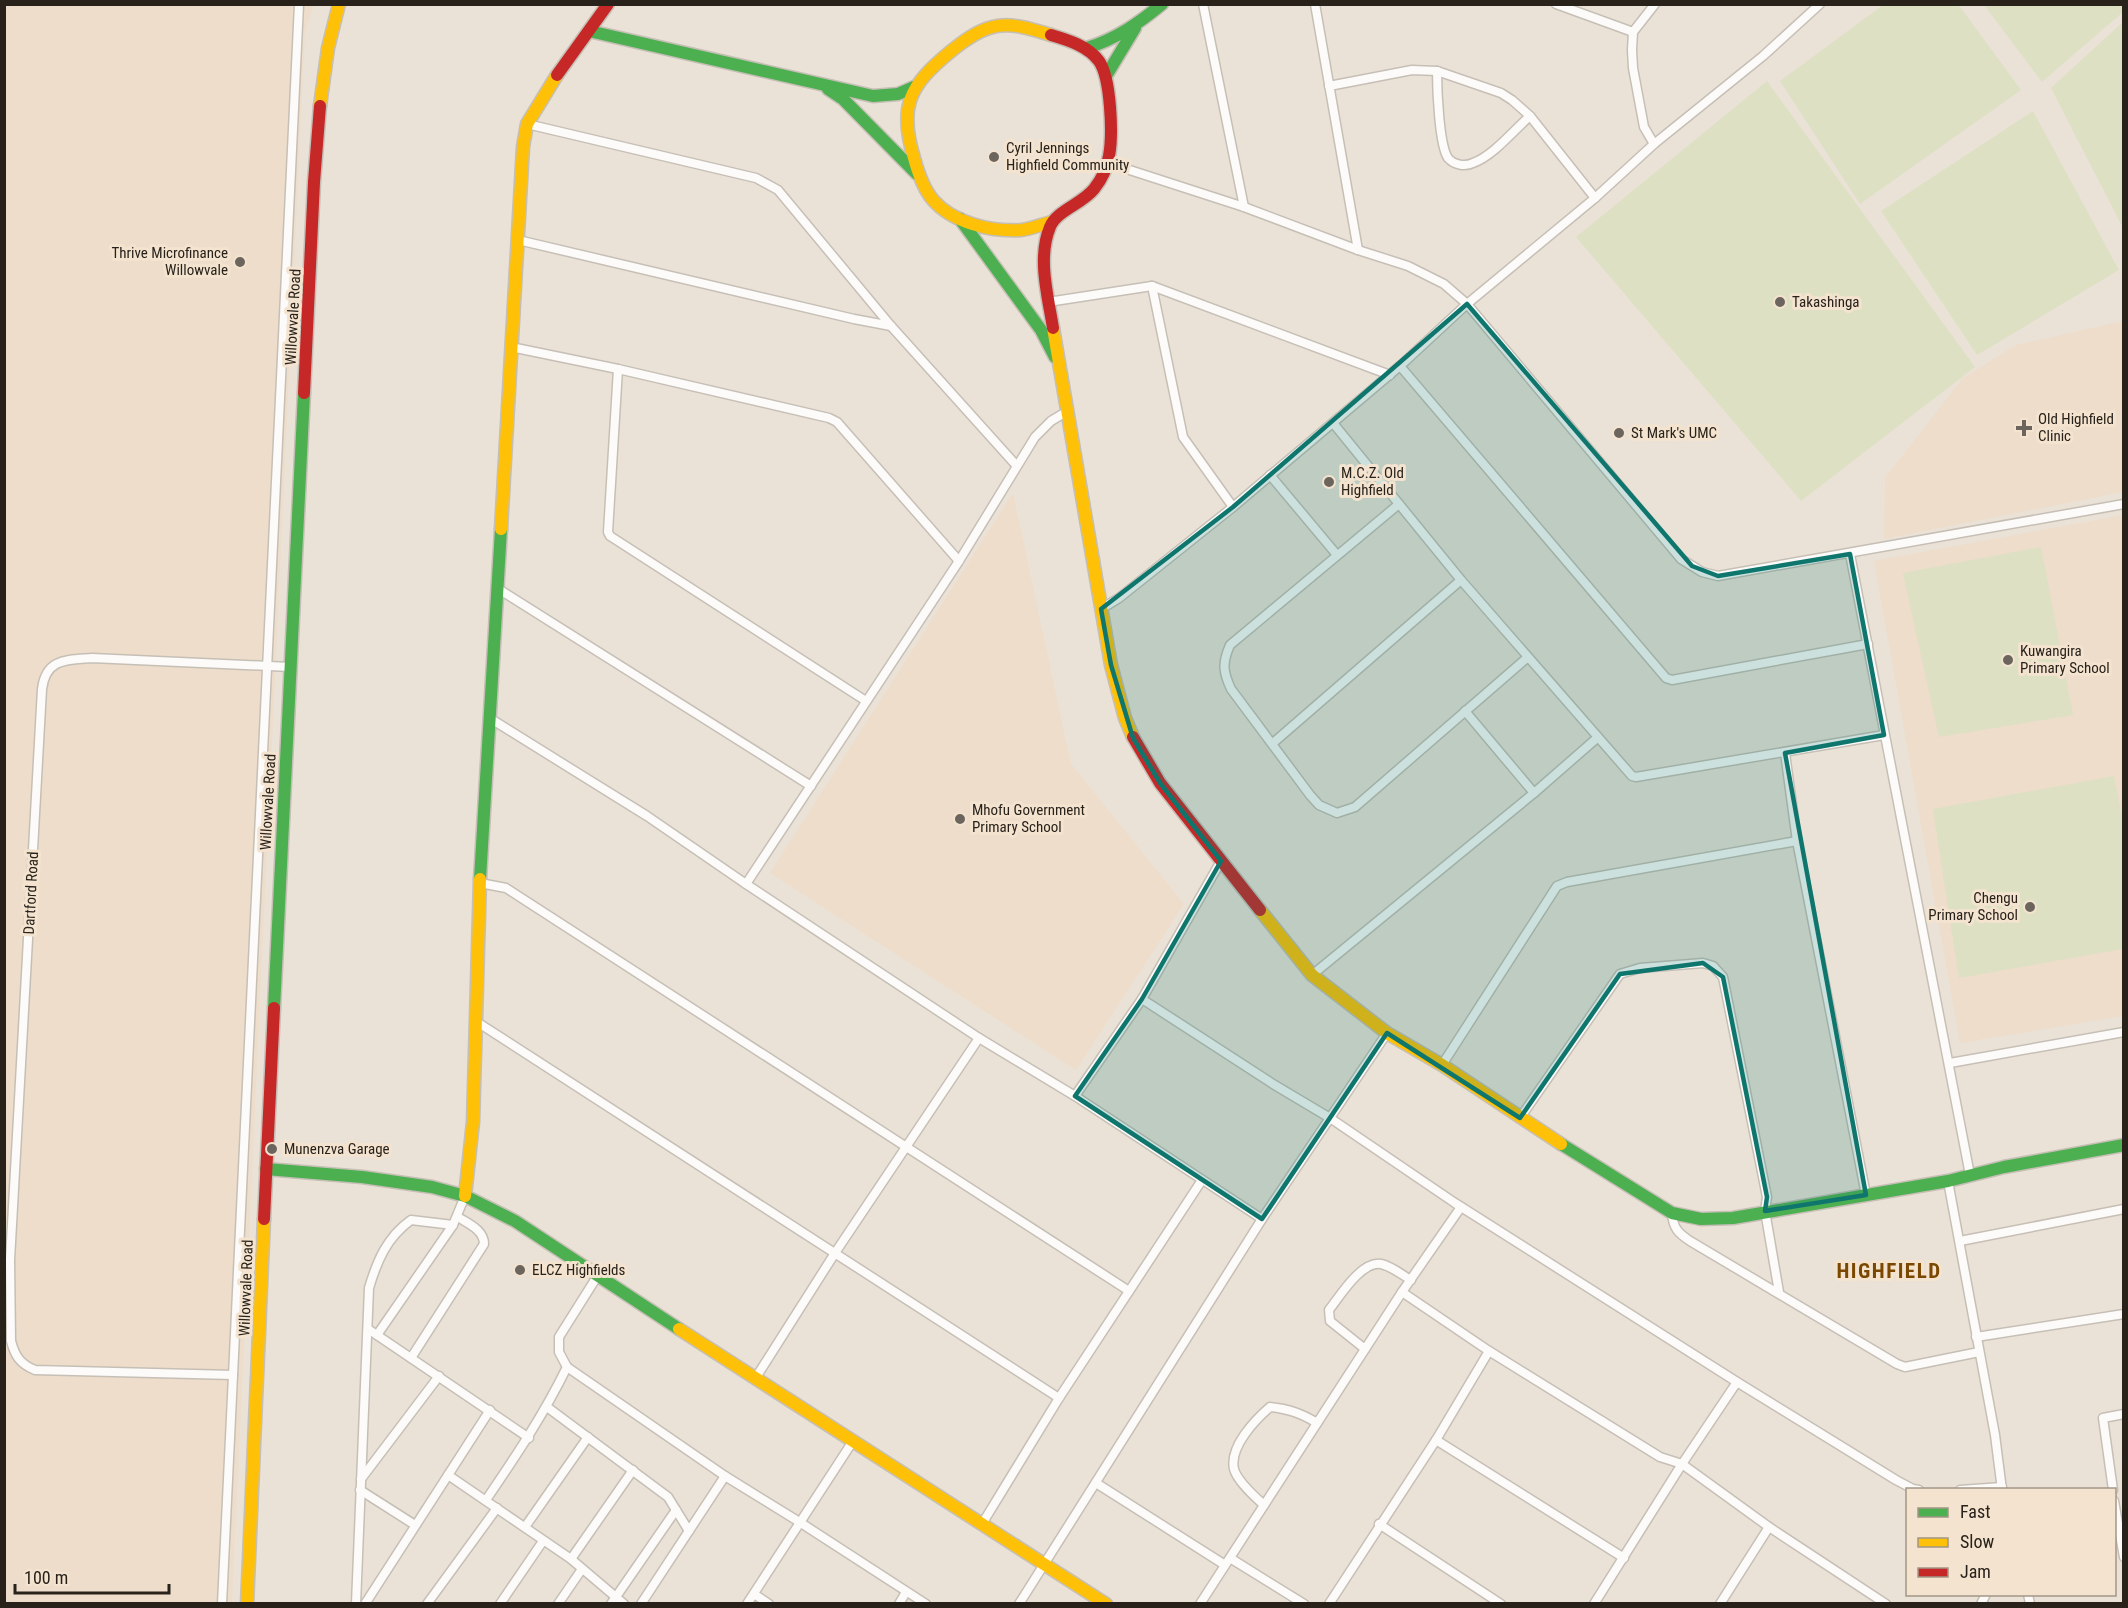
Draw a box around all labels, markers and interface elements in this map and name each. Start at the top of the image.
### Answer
place label: Cyril Jennings Highfield Community [1006,139,1129,174]
marker: Cyril Jennings Highfield Community [987,150,1001,164]
place label: Thrive Microfinance Willowvale [111,244,228,279]
marker: Thrive Microfinance Willowvale [233,255,247,269]
street label: Willowvale Road [281,268,305,366]
place label: Takashinga [1792,293,1860,311]
marker: Takashinga [1773,295,1787,309]
place label: Old Highfield Clinic [2038,410,2114,445]
marker: Old Highfield Clinic [2015,419,2033,437]
place label: St Mark's UMC [1631,424,1717,442]
marker: St Mark's UMC [1612,426,1626,440]
place label: M.C.Z. Old Highfield [1341,464,1404,499]
marker: M.C.Z. Old Highfield [1322,475,1336,489]
place label: Kuwangira Primary School [2020,642,2110,677]
marker: Kuwangira Primary School [2001,653,2015,667]
street label: Willowvale Road [256,753,280,851]
place label: Mhofu Government Primary School [972,801,1085,836]
marker: Mhofu Government Primary School [953,812,967,826]
street label: Dartford Road [20,851,42,935]
place label: Chengu Primary School [1928,889,2018,924]
marker: Chengu Primary School [2023,900,2037,914]
place label: Munenzva Garage [284,1140,390,1158]
marker: Munenzva Garage [265,1142,279,1156]
street label: Willowvale Road [235,1239,257,1337]
district label: HIGHFIELD [1836,1259,1942,1283]
place label: ELCZ Highfields [532,1261,626,1279]
marker: ELCZ Highfields [513,1263,527,1277]
legend [1906,1488,2116,1596]
text: Fast [1960,1501,1991,1522]
text: Slow [1960,1531,1995,1552]
scale bar [15,1557,170,1595]
text: Jam [1960,1561,1991,1582]
text: 100 m [24,1567,68,1588]

